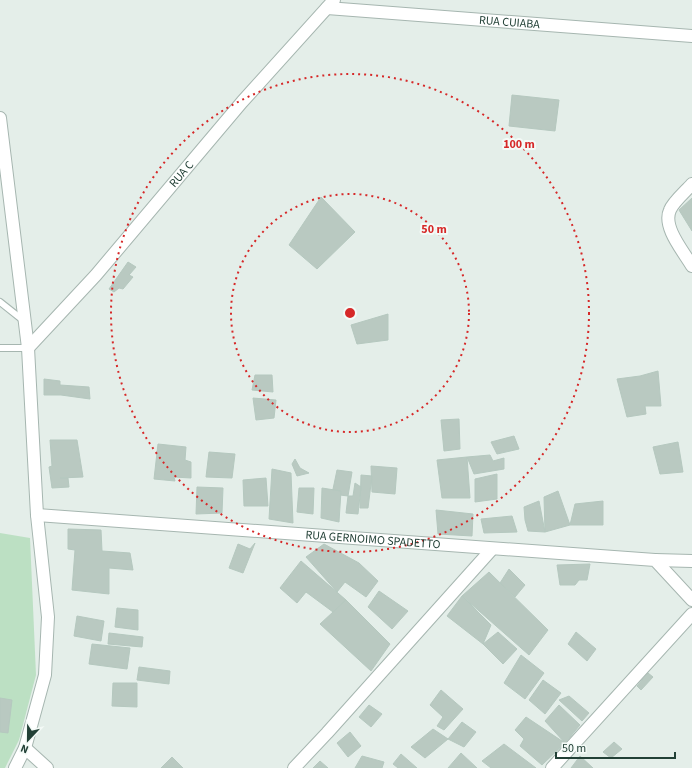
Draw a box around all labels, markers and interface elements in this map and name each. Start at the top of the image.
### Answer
street label: RUA CUIABA [478,12,541,33]
text: 100 m [503,136,535,153]
street label: RUA C [165,157,198,191]
text: 50 m [421,221,447,238]
centre of rings [343,306,357,320]
street label: RUA GERNOIMO SPADETTO [305,527,441,553]
north arrow [8,720,48,760]
scale bar [556,734,675,760]
text: N [18,740,31,757]
text: 50 m [562,740,586,757]

